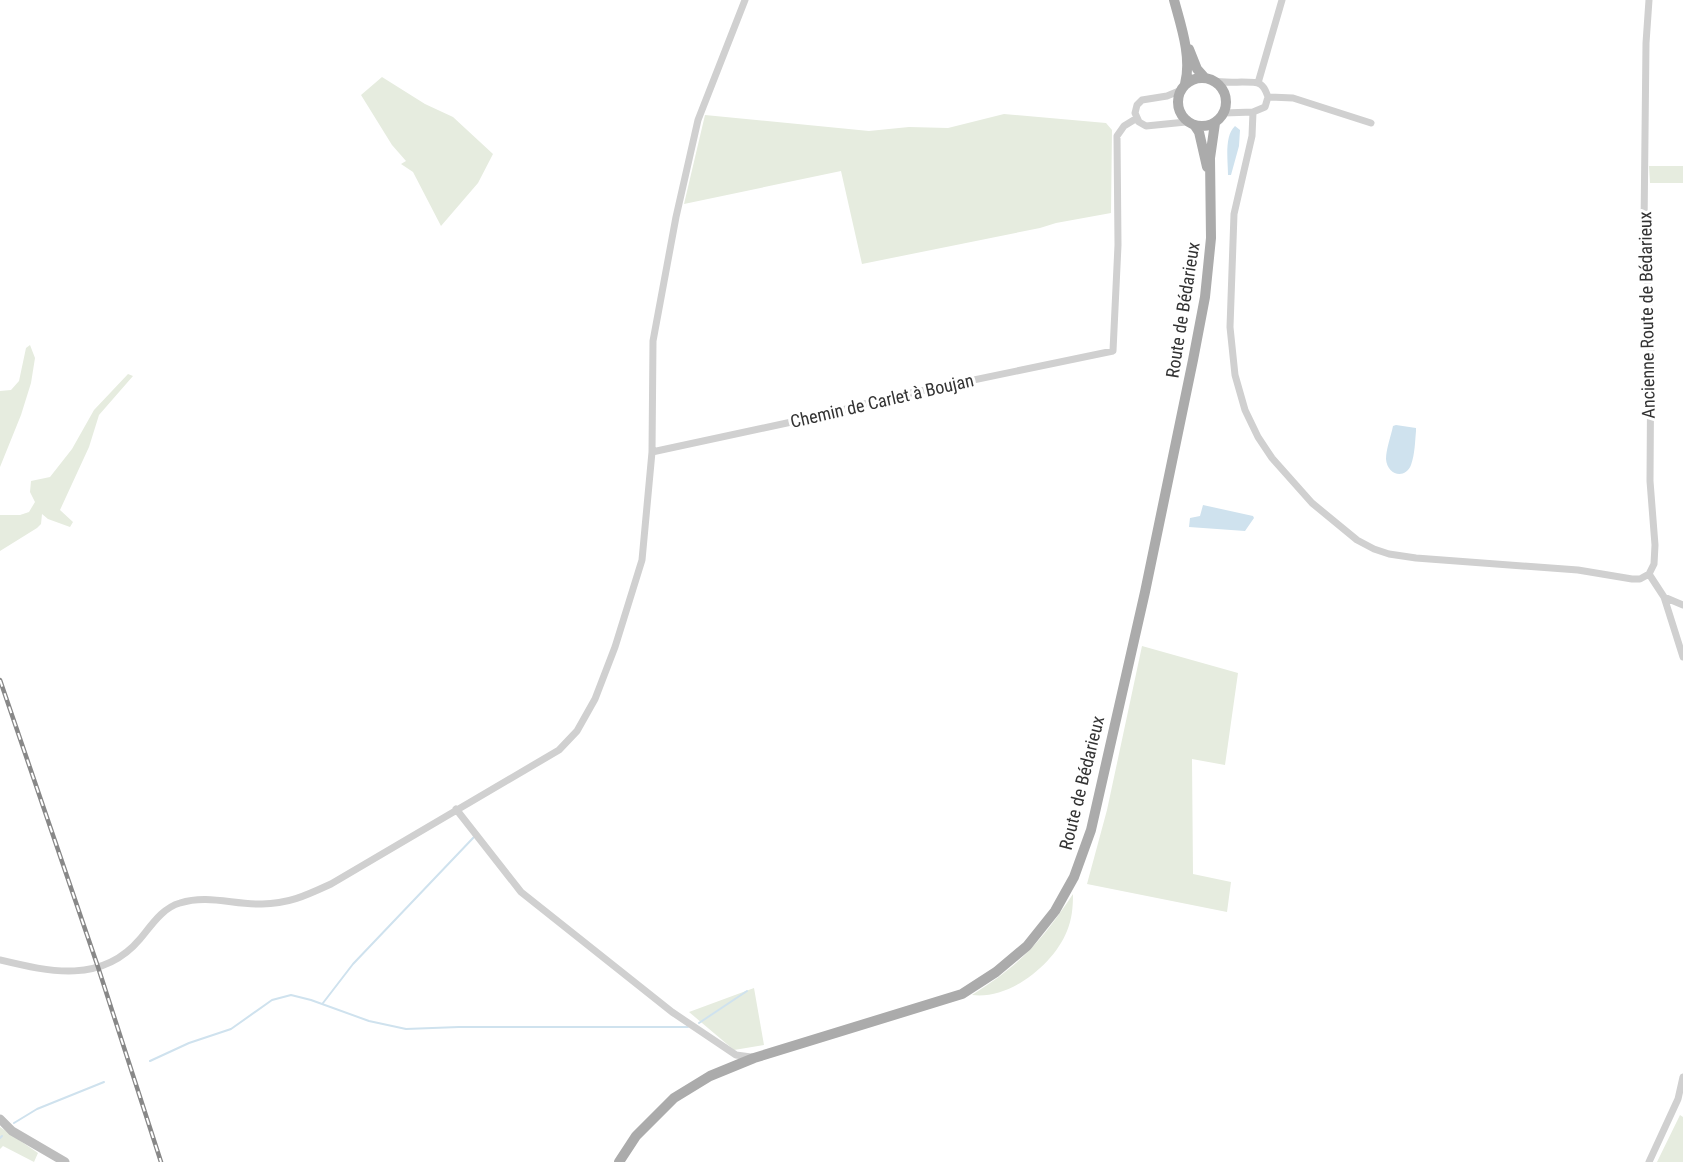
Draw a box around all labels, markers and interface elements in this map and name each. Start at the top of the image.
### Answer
street label: Ancienne Route de Bédarieux [1634,211,1659,419]
street label: Route de Bédarieux [1161,240,1204,379]
street label: Chemin de Carlet à Boujan [788,369,976,432]
street label: Route de Bédarieux [1055,714,1108,852]

